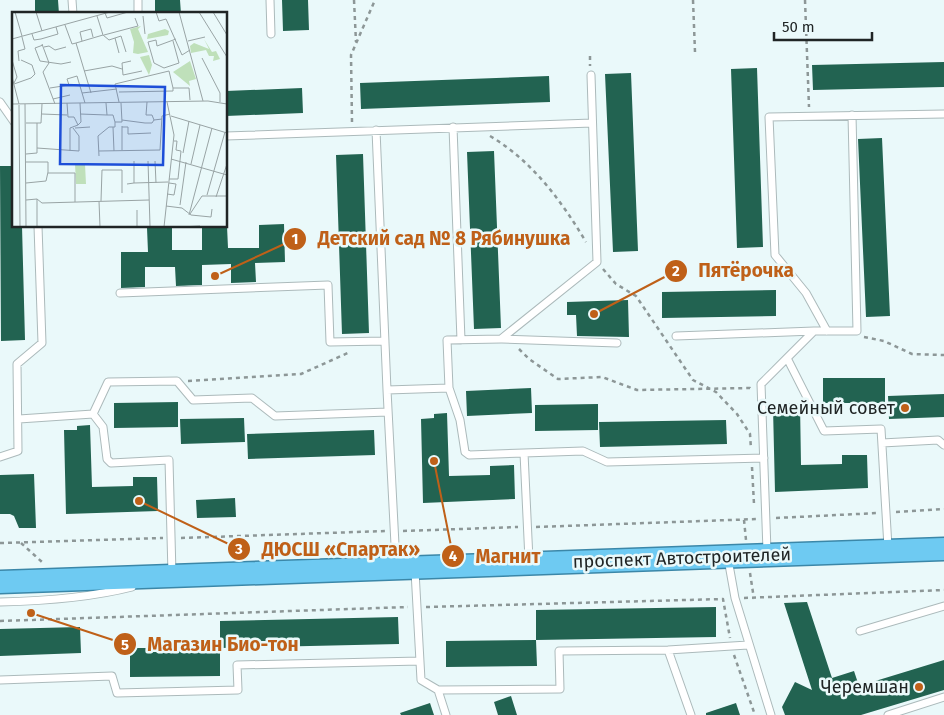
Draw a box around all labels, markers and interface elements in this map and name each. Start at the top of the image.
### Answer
scale bar [774,10,872,42]
inset map [12,12,228,228]
text: 50 m [782,18,815,36]
callout: Детский сад № 8 Рябинушка [282,222,580,256]
text: Детский сад № 8 Рябинушка [317,227,570,250]
text: 1 [292,230,298,248]
callout: Пятёрочка [663,254,804,288]
text: Пятёрочка [698,259,794,282]
text: 2 [672,262,680,280]
place label: Семейный совет [757,397,896,419]
marker: Семейный совет [899,402,911,414]
callout: ДЮСШ «Спартак» [227,532,430,566]
text: ДЮСШ «Спартак» [261,538,420,561]
callout: Магнит [441,539,550,573]
text: 3 [234,540,243,558]
street label: проспект Автостроителей [572,543,792,573]
text: Магнит [476,545,541,568]
text: 4 [449,547,458,565]
callout: Магазин Био-тон [112,627,309,661]
text: Магазин Био-тон [147,633,299,656]
text: 5 [121,636,129,654]
place label: Черемшан [821,676,909,698]
marker: Черемшан [913,681,925,693]

